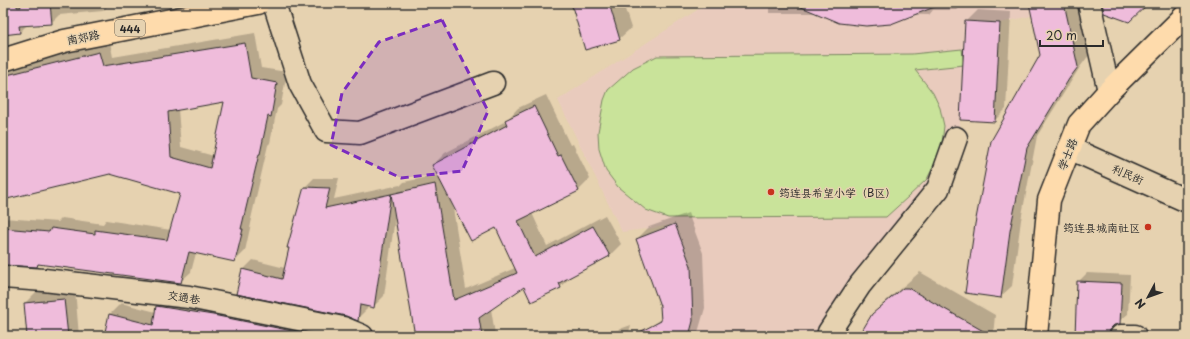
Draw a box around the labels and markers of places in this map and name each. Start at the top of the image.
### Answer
place label: 筠连县希望小学（B区） [779,184,896,201]
marker: 筠连县希望小学（B区） [766,187,776,197]
place label: 筠连县城南社区 [1063,219,1140,236]
marker: 筠连县城南社区 [1143,222,1153,232]

